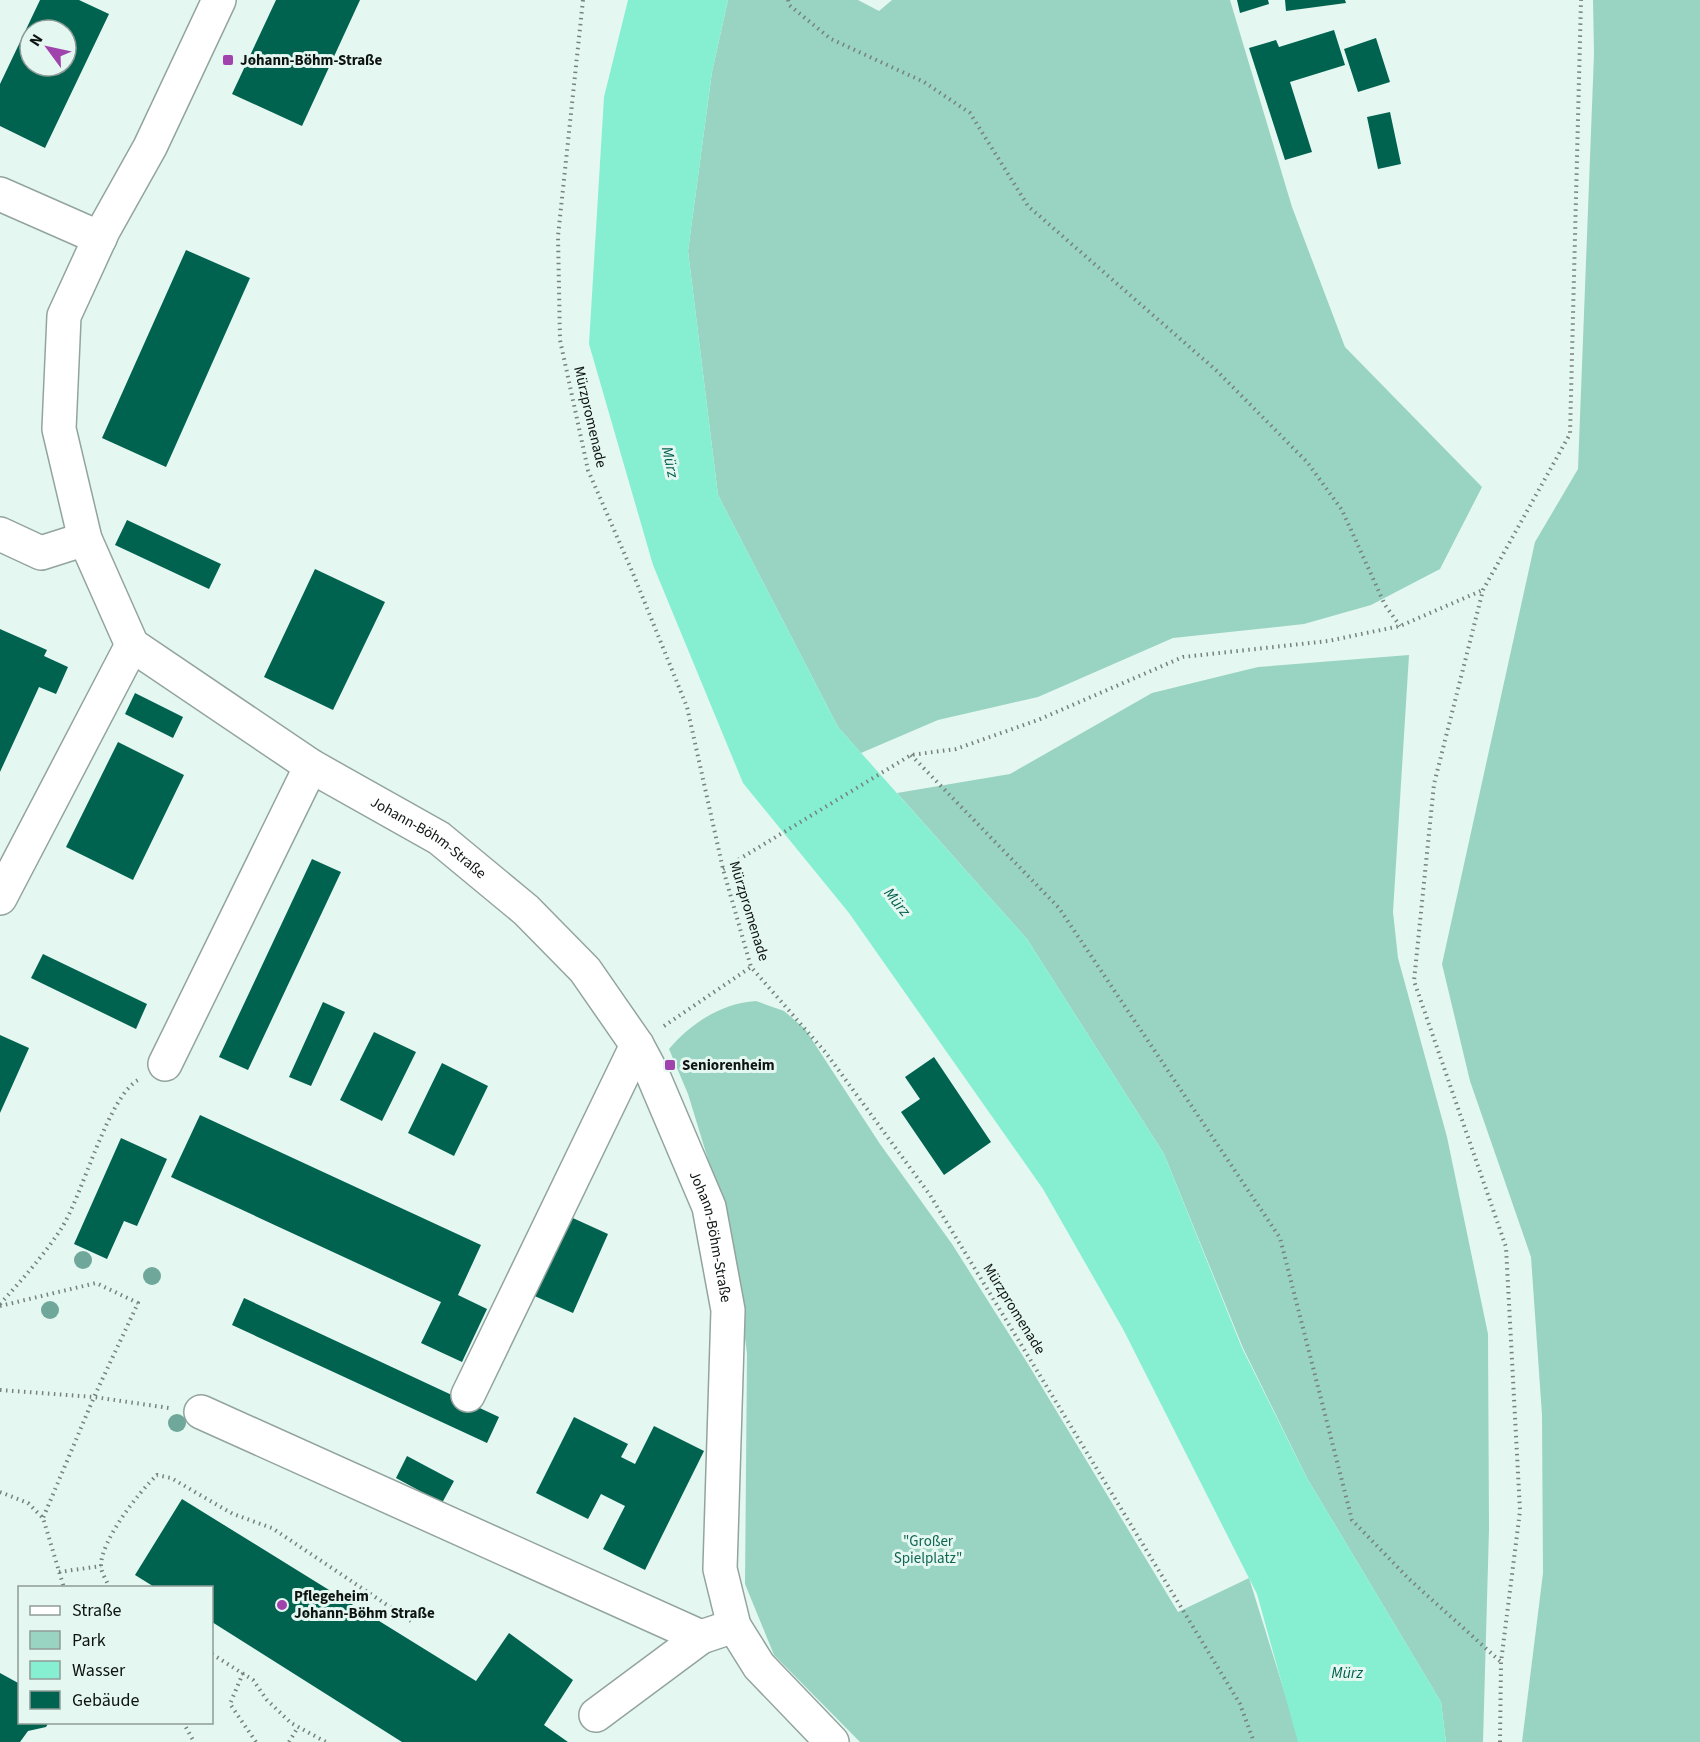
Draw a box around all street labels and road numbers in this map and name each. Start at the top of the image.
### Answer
street label: Mürzpromenade [568,364,612,470]
street label: Johann-Böhm-Straße [367,791,491,883]
street label: Mürzpromenade [724,858,774,964]
street label: Johann-Böhm-Straße [684,1167,737,1304]
street label: Mürzpromenade [978,1260,1050,1358]

